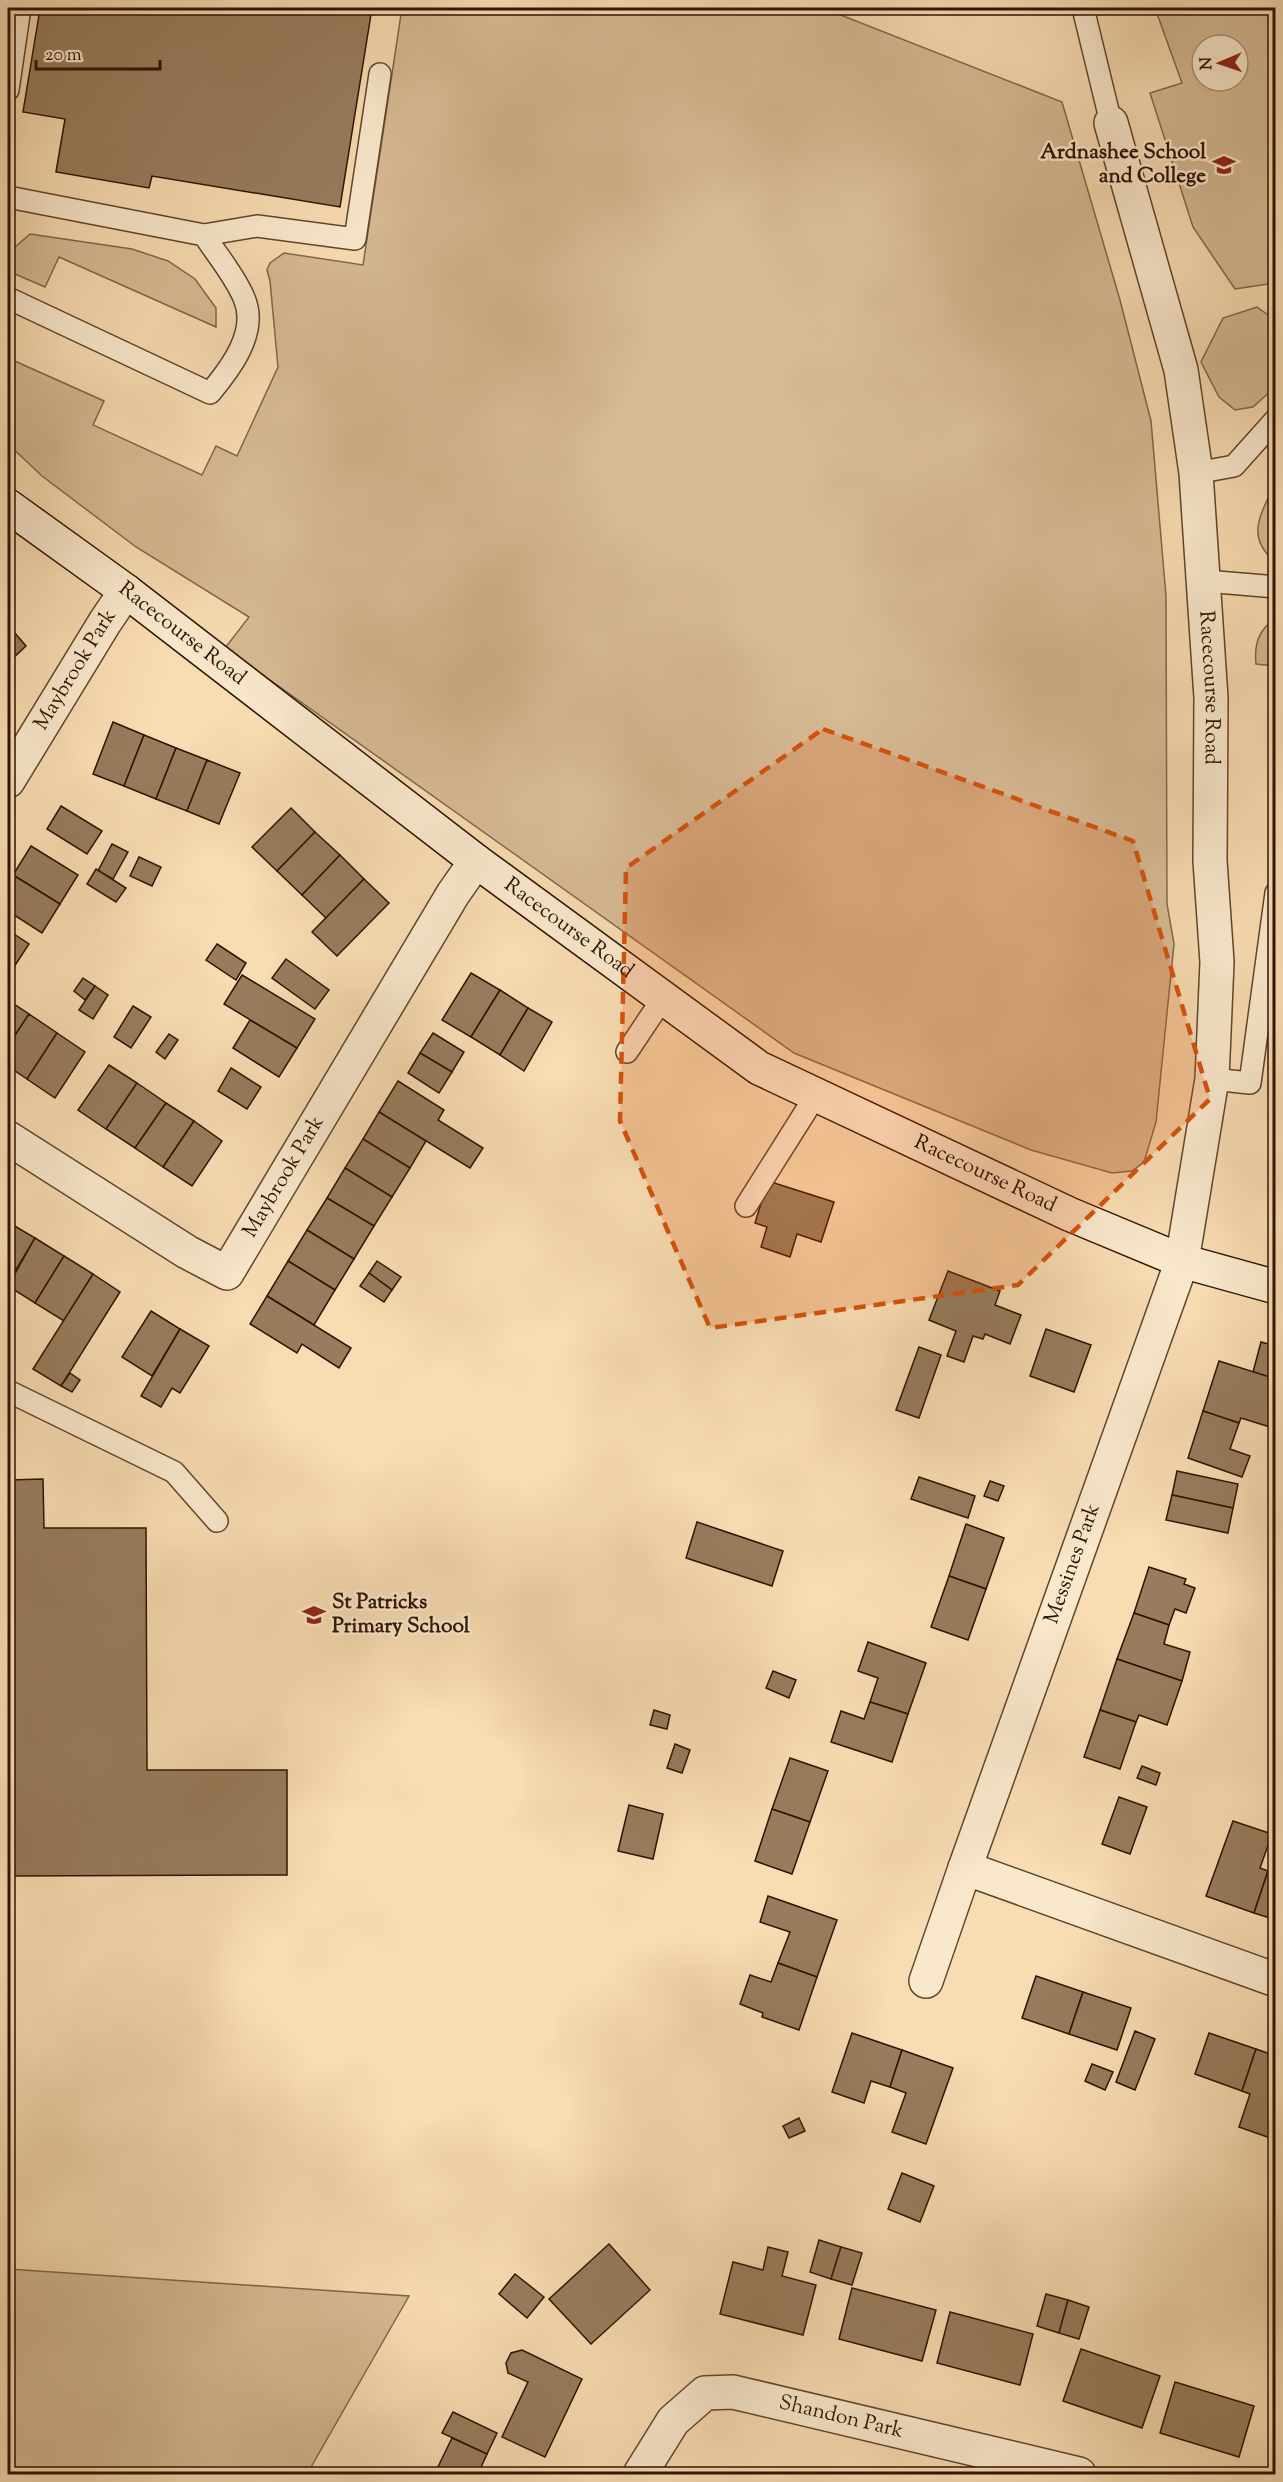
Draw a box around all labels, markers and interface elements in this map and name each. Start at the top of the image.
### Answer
scale bar [36,33,160,71]
north arrow [1190,33,1250,93]
text: 20 m [45,43,82,69]
text: N [1196,56,1219,70]
place label: Ardnashee School and College [1040,138,1206,192]
school or university icon: Ardnashee School and College [1211,152,1237,178]
street label: Racecourse Road [112,575,252,693]
street label: Maybrook Park [27,603,125,736]
street label: Racecourse Road [1190,610,1226,765]
street label: Racecourse Road [497,871,640,986]
street label: Maybrook Park [236,1110,332,1244]
street label: Racecourse Road [909,1128,1062,1221]
street label: Messines Park [1037,1499,1109,1628]
place label: St Patricks Primary School [332,1588,470,1642]
school or university icon: St Patricks Primary School [301,1602,327,1628]
street label: Shandon Park [776,2388,907,2447]

